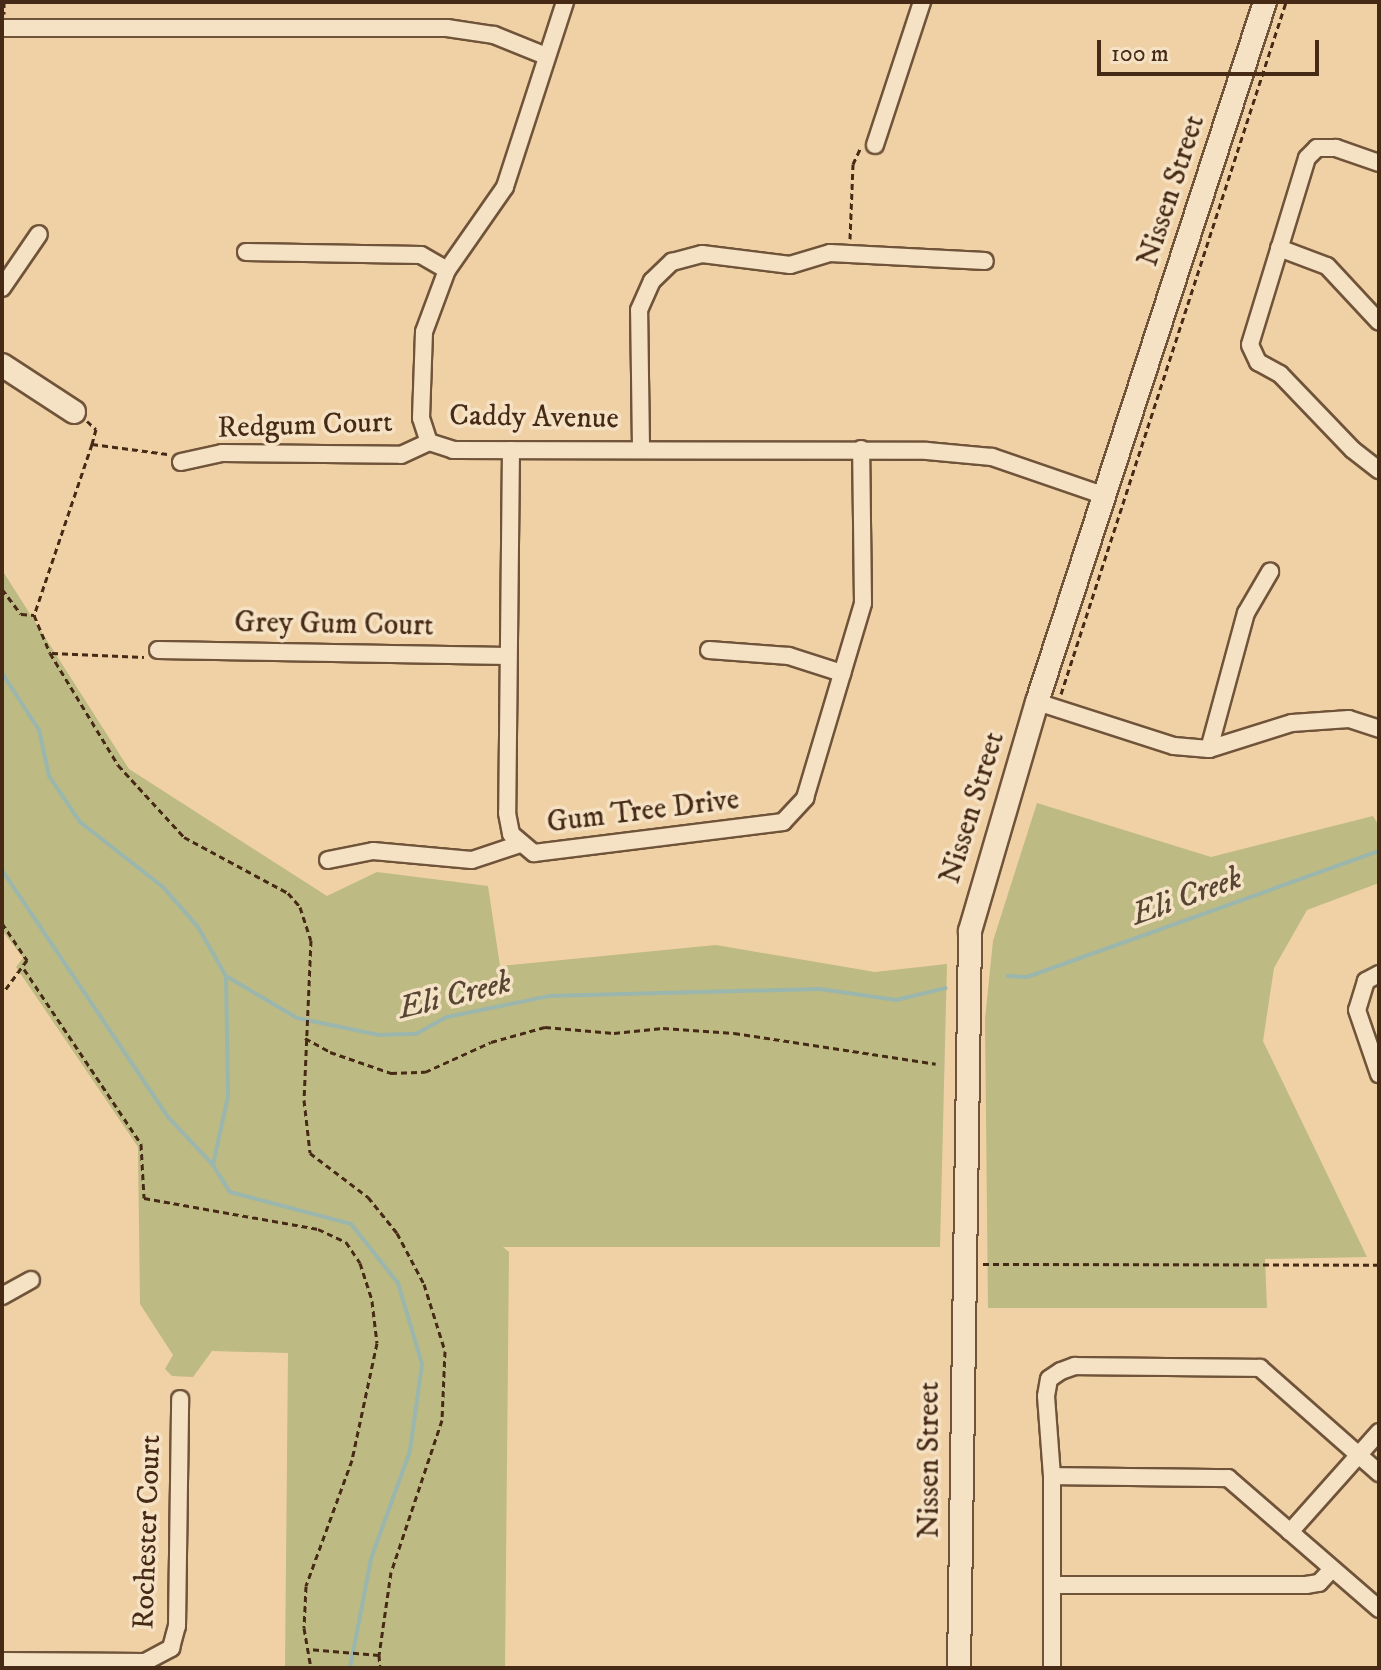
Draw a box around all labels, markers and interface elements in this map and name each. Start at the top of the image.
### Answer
scale bar [1101,24,1323,74]
text: 100 m [1111,39,1169,69]
street label: Nissen Street [1131,111,1213,271]
street label: Caddy Avenue [449,399,619,437]
street label: Redgum Court [217,405,393,447]
street label: Grey Gum Court [234,605,434,645]
street label: Nissen Street [933,728,1013,888]
street label: Gum Tree Drive [545,782,741,842]
water label: Eli Creek [1126,859,1248,935]
water label: Eli Creek [395,963,515,1029]
street label: Nissen Street [912,1381,948,1539]
street label: Rochester Court [127,1434,169,1630]

